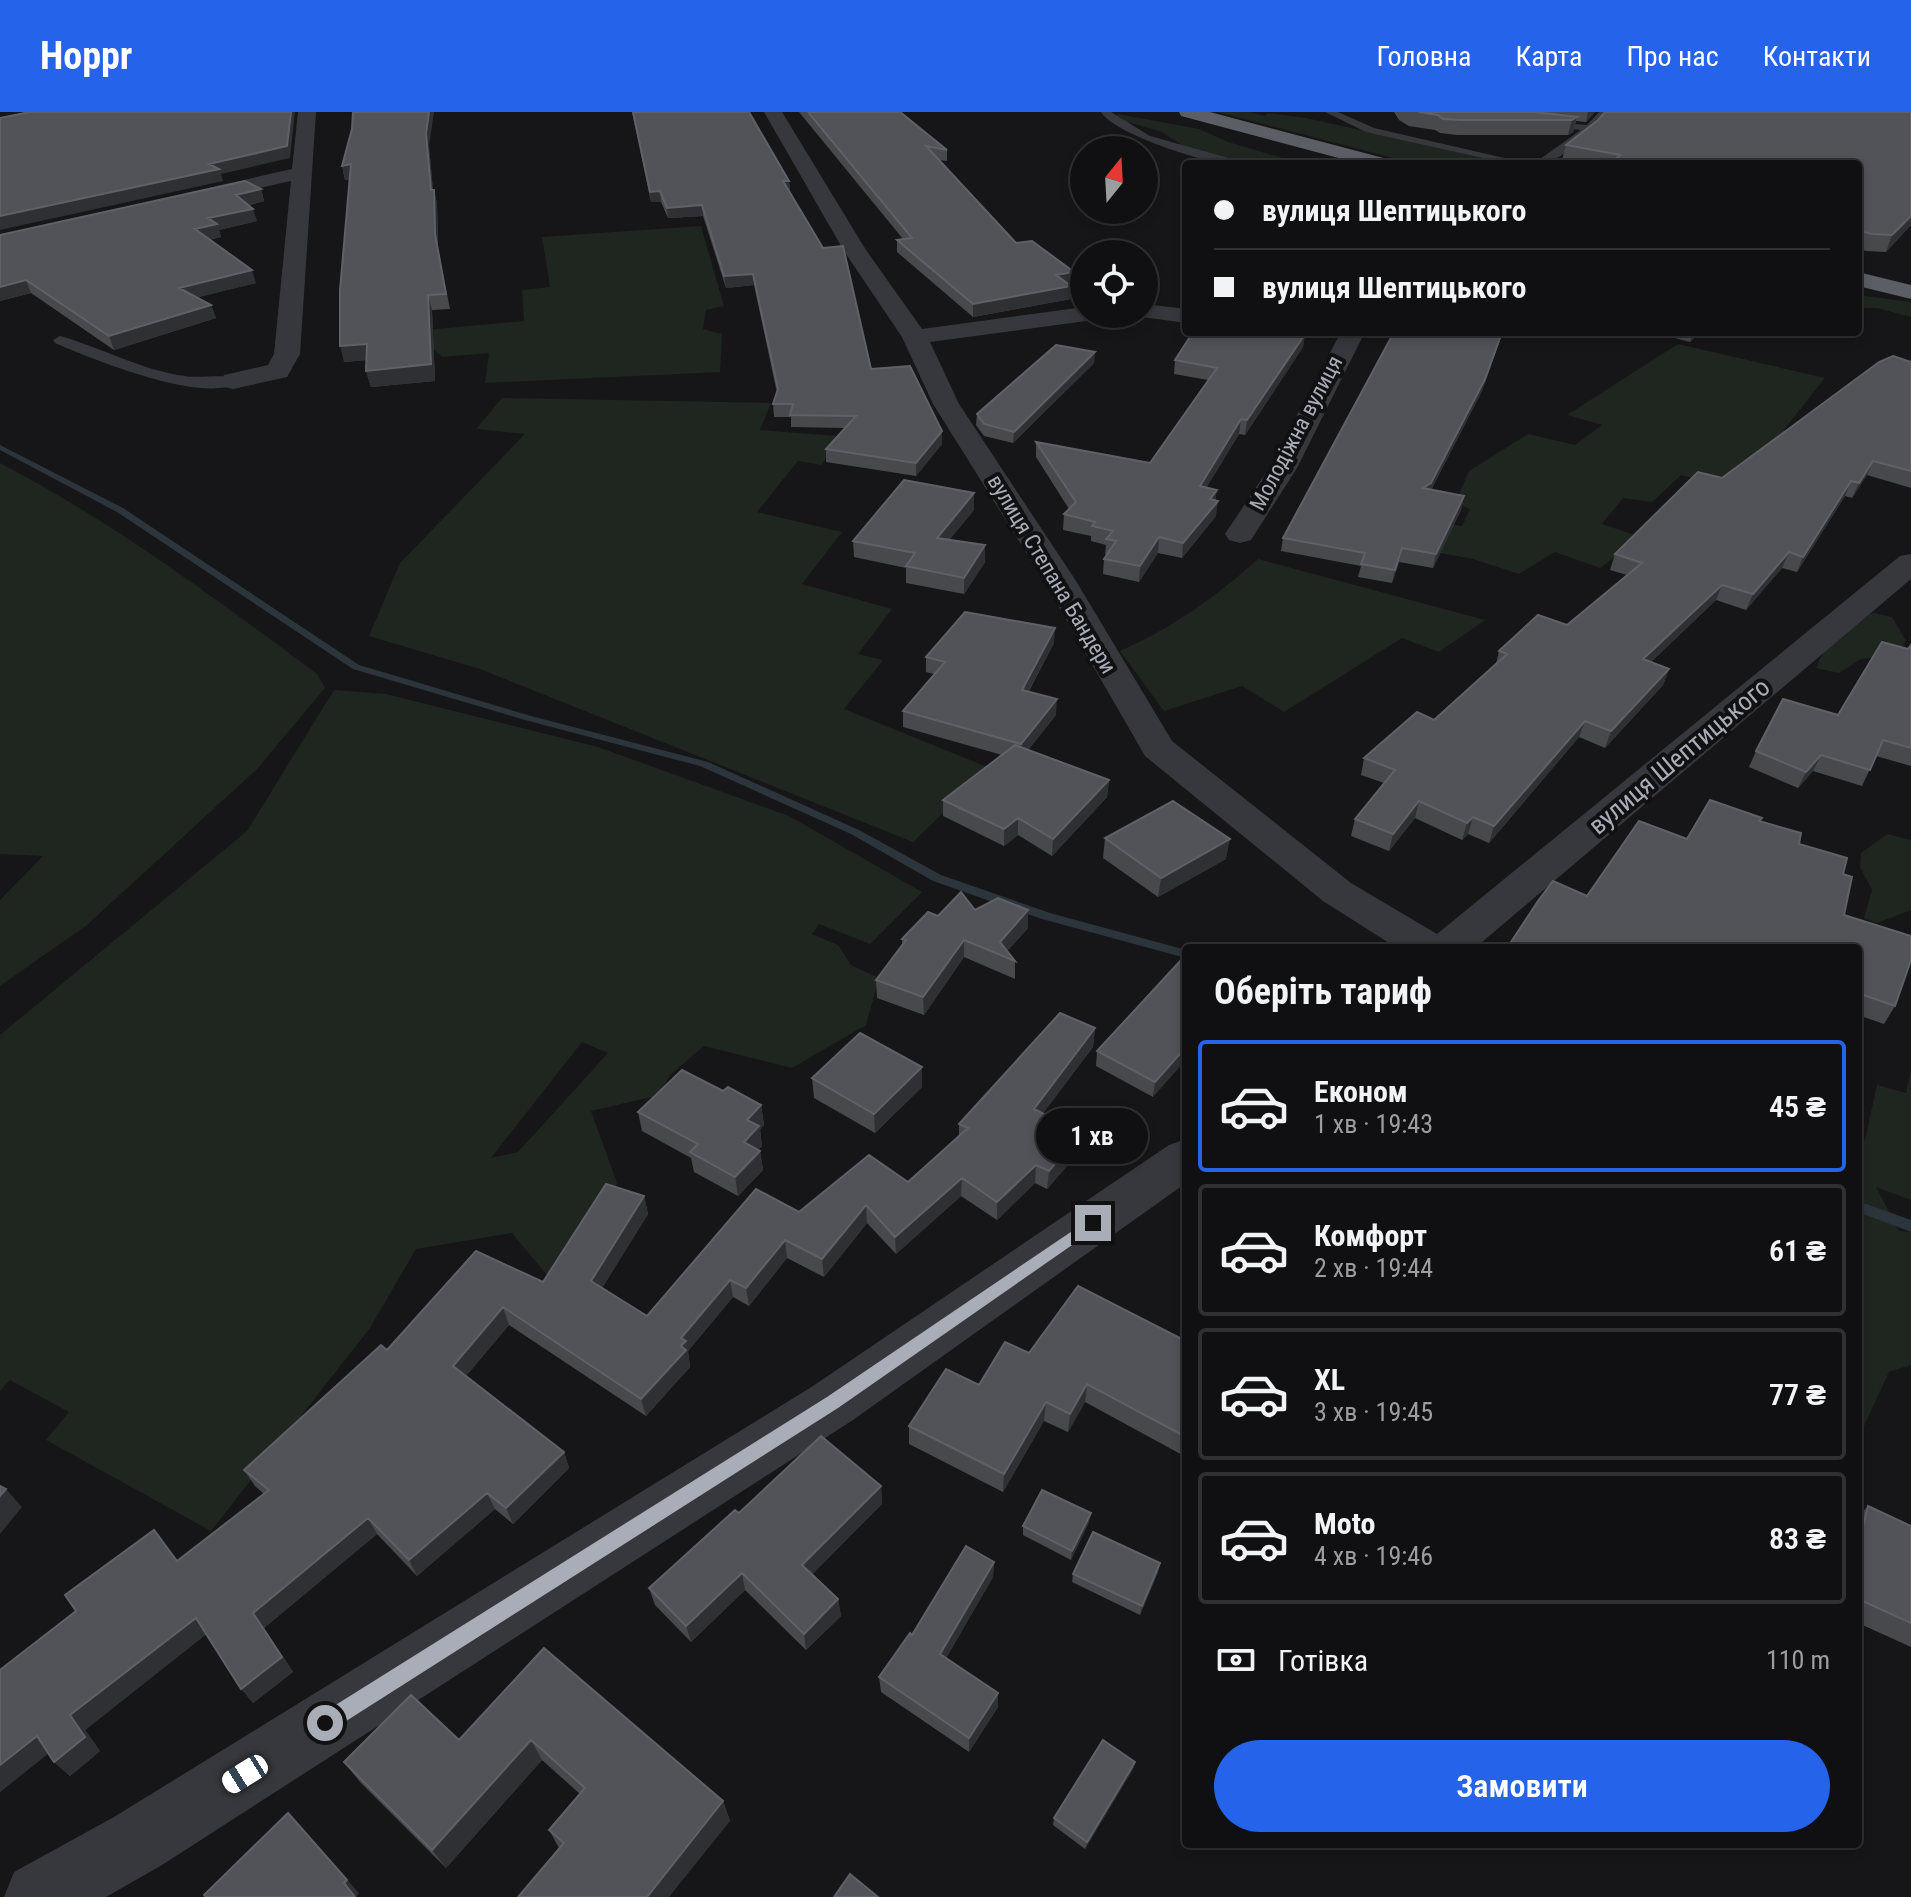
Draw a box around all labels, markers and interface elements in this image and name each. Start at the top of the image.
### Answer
text: Hoppr [40,34,132,78]
text: Головна [1376,40,1471,73]
text: Карта [1515,40,1582,73]
text: Про нас [1626,40,1719,73]
text: Контакти [1763,40,1871,73]
north arrow [1070,136,1158,224]
map controls [1070,136,1158,328]
text: вулиця Шептицького [1262,193,1527,228]
button: locate [1070,240,1158,328]
text: вулиця Шептицького [1262,270,1527,305]
street label: Молодіжна вулиця [1245,351,1347,515]
street label: вулиця Степана Бандери [983,470,1121,678]
street label: вулиця Шептицького [1582,672,1776,840]
text: Оберіть тариф [1214,971,1432,1013]
icon: car [1218,1070,1290,1142]
text: Економ [1314,1074,1408,1109]
text: 45 ₴ [1769,1089,1826,1124]
callout: 1 хв [1037,1107,1149,1163]
text: 1 хв · 19:43 [1314,1109,1433,1139]
text: 1 хв [1070,1121,1114,1151]
route end [1075,1205,1111,1241]
icon: car [1218,1214,1290,1286]
text: Комфорт [1314,1218,1427,1253]
text: 61 ₴ [1769,1233,1826,1268]
text: 2 хв · 19:44 [1314,1253,1433,1283]
icon: car [1218,1358,1290,1430]
text: XL [1314,1362,1345,1397]
text: 77 ₴ [1769,1377,1826,1412]
text: 3 хв · 19:45 [1314,1397,1433,1427]
icon: car [1218,1502,1290,1574]
text: Moto [1314,1506,1375,1541]
text: 83 ₴ [1769,1521,1826,1556]
text: 4 хв · 19:46 [1314,1541,1433,1571]
icon: cash [1214,1638,1258,1682]
text: Готівка [1278,1643,1368,1678]
text: 110 m [1766,1645,1830,1675]
route start [307,1705,343,1741]
button: Замовити [1214,1740,1830,1832]
car [218,1751,272,1797]

